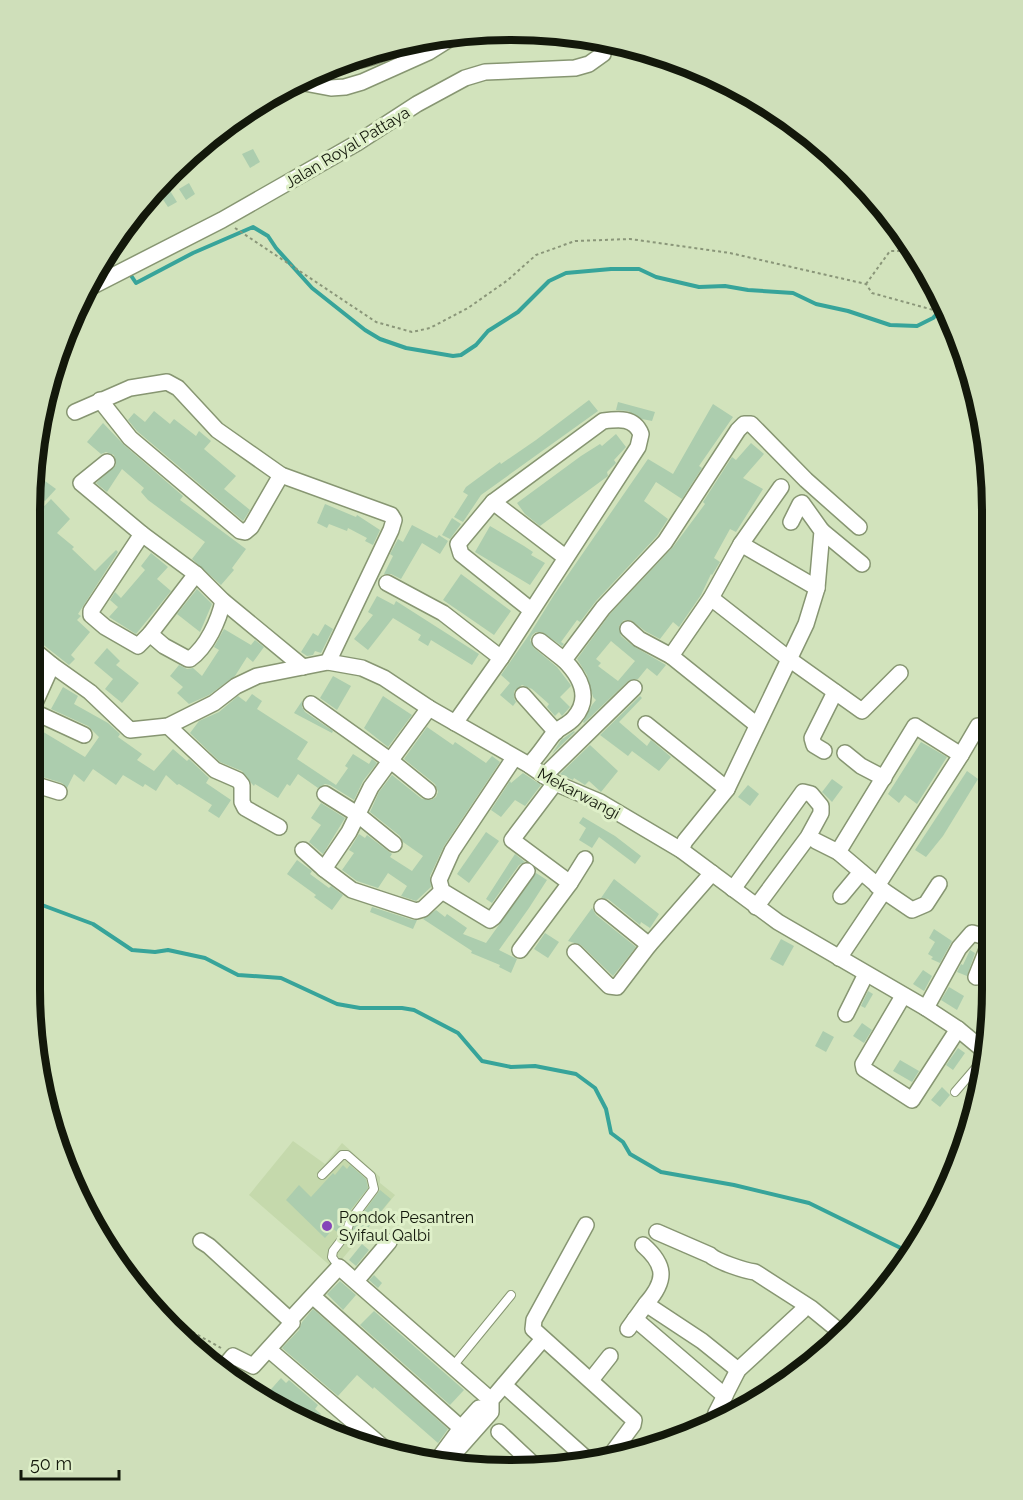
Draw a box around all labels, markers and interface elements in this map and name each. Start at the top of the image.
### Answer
street label: Jalan Royal Pattaya [281,103,413,192]
street label: Mekarwangi [534,764,623,823]
place label: Pondok Pesantren Syifaul Qalbi [339,1208,474,1245]
marker: Pondok Pesantren Syifaul Qalbi [320,1219,334,1233]
scale bar [21,1443,118,1481]
text: 50 m [30,1453,72,1474]

